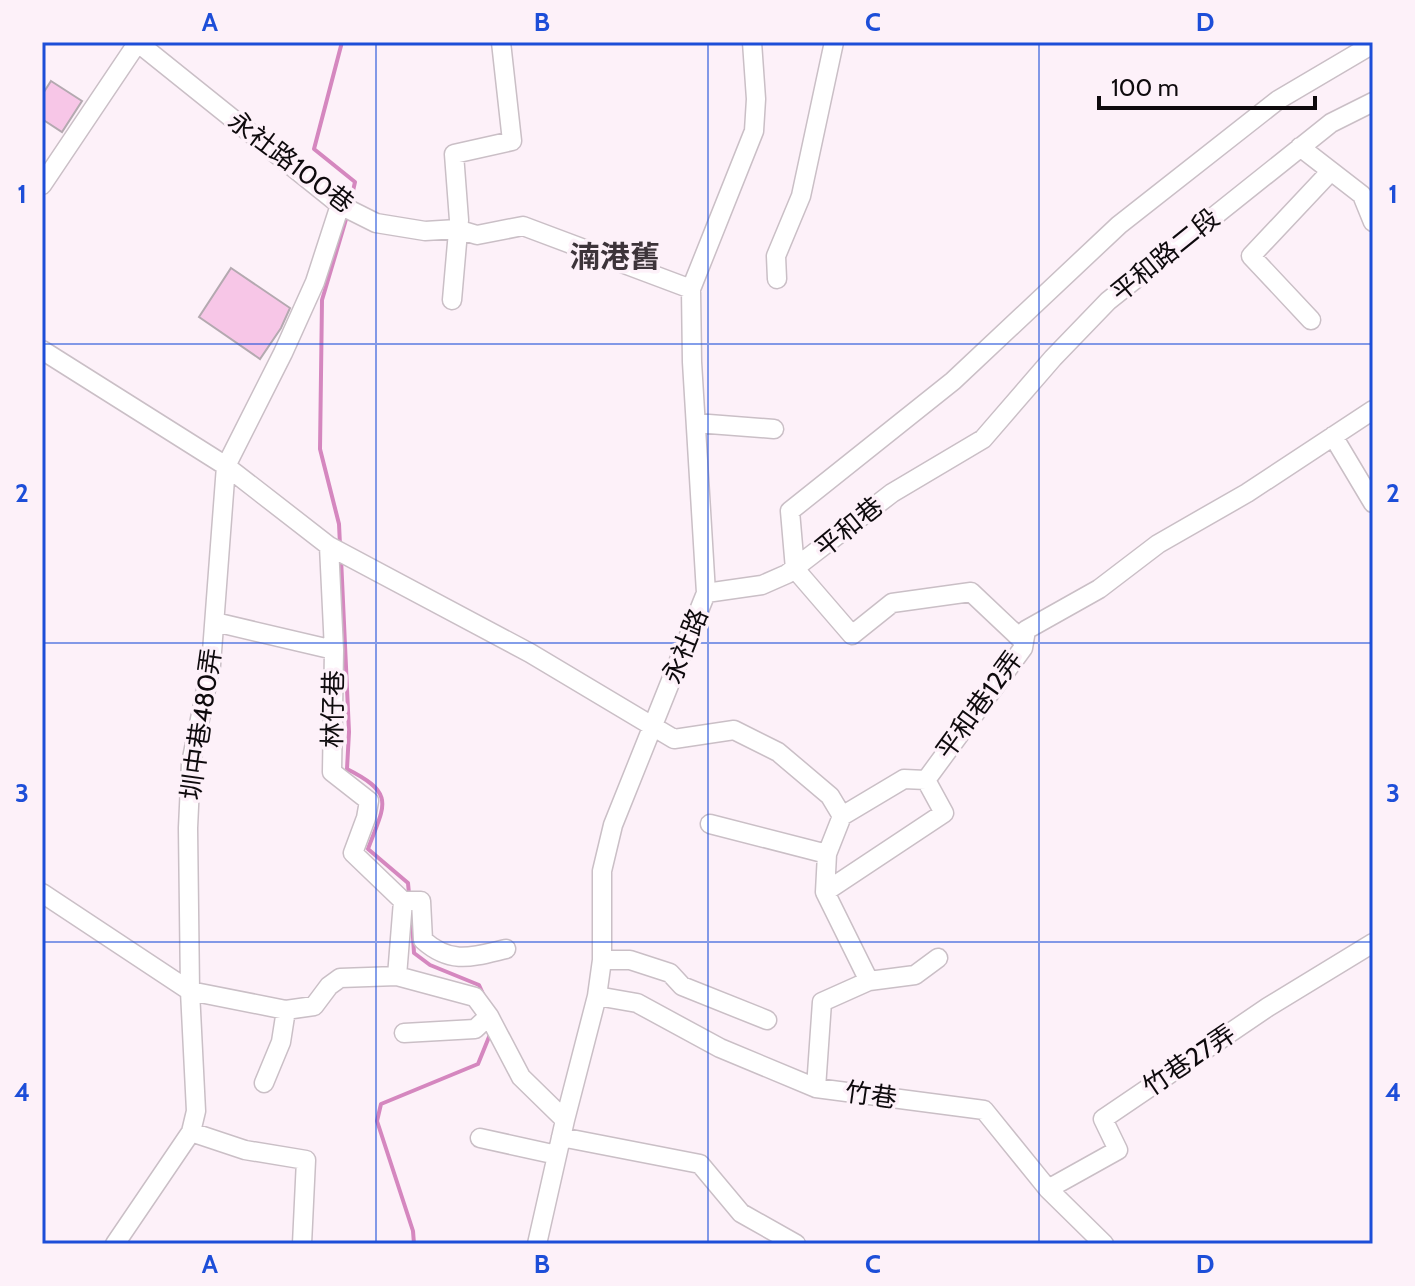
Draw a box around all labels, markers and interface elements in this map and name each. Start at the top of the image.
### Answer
text: A [202,6,219,38]
text: B [534,6,550,38]
text: C [865,6,881,38]
text: D [1196,6,1214,38]
scale bar [1099,60,1315,110]
text: 100 m [1111,73,1179,102]
street label: 永社路100巷 [222,104,360,220]
text: 1 [17,178,27,210]
text: 1 [1388,178,1398,210]
street label: 平和路二段 [1104,202,1226,308]
district label: 湳港舊 [570,238,660,275]
text: 2 [15,477,29,509]
text: 2 [1386,477,1400,509]
street label: 平和巷 [809,490,889,564]
street label: 永社路 [656,604,714,688]
street label: 平和巷12弄 [929,645,1029,765]
street label: 圳中巷480弄 [175,646,227,802]
street label: 林仔巷 [316,670,350,748]
text: 3 [15,777,29,809]
text: 3 [1386,777,1400,809]
street label: 竹巷27弄 [1137,1017,1241,1103]
text: 4 [14,1076,30,1108]
street label: 竹巷 [843,1076,899,1114]
text: 4 [1385,1076,1401,1108]
text: A [202,1248,219,1280]
text: B [534,1248,550,1280]
text: C [865,1248,881,1280]
text: D [1196,1248,1214,1280]

